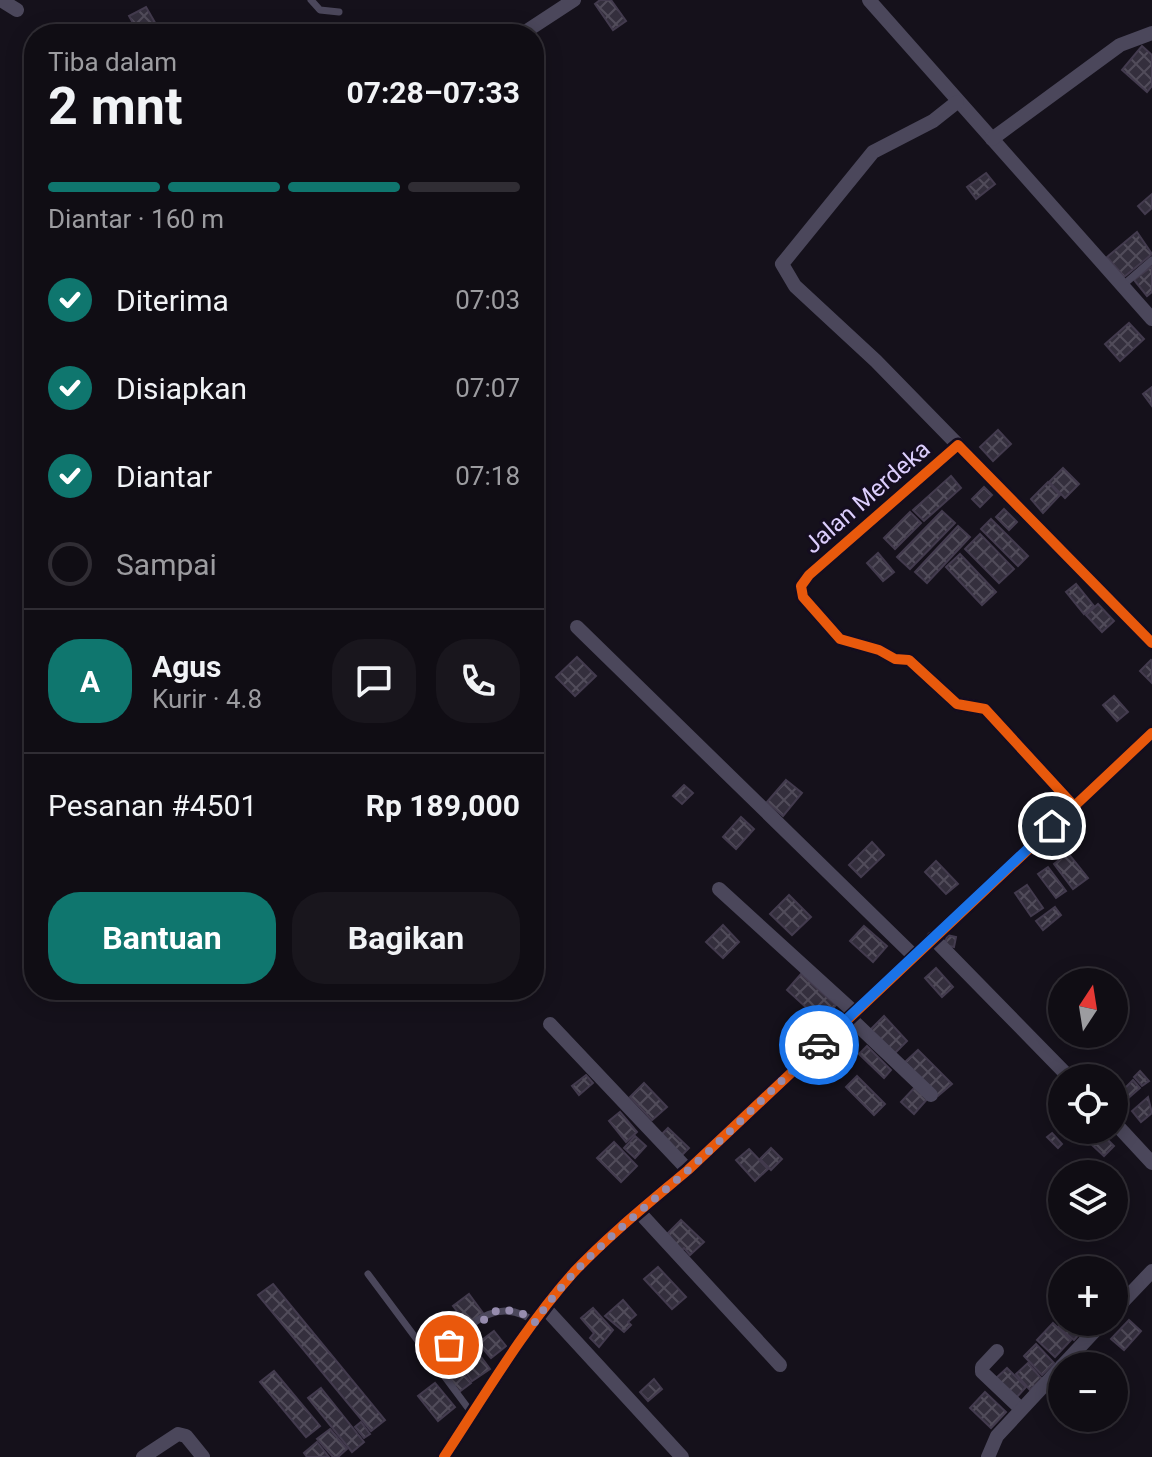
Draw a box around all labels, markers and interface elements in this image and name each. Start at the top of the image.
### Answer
text: Tiba dalam [48,47,177,77]
text: 07:28–07:33 [346,75,520,110]
text: 2 mnt [48,76,183,137]
text: Diantar · 160 m [48,204,224,234]
icon: check [48,278,92,322]
text: Diterima [116,283,229,318]
text: 07:03 [455,285,520,315]
icon: check [48,366,92,410]
text: Disiapkan [116,371,247,406]
text: 07:07 [455,373,520,403]
street label: Jalan Merdeka [798,435,936,559]
icon: check [48,454,92,498]
text: Diantar [116,459,212,494]
text: 07:18 [455,461,520,491]
text: Sampai [116,547,217,582]
button: chat [332,639,416,723]
button: phone [436,639,520,723]
text: Agus [152,649,222,684]
text: A [80,664,100,699]
text: Kurir · 4.8 [152,684,262,714]
text: Pesanan #4501 [48,788,257,823]
text: Rp 189,000 [366,788,520,823]
pin [1018,792,1086,860]
icon: home [1030,804,1074,848]
button: Bantuan [48,892,276,984]
button: Bagikan [292,892,520,984]
north arrow [1048,968,1128,1048]
map controls [1048,968,1128,1432]
courier [779,1005,859,1085]
icon: car [797,1023,841,1067]
button: locate [1048,1064,1128,1144]
button: layers [1048,1160,1128,1240]
button: + [1048,1256,1128,1336]
pin [415,1311,483,1379]
icon: bag [427,1323,471,1367]
button: − [1048,1352,1128,1432]

